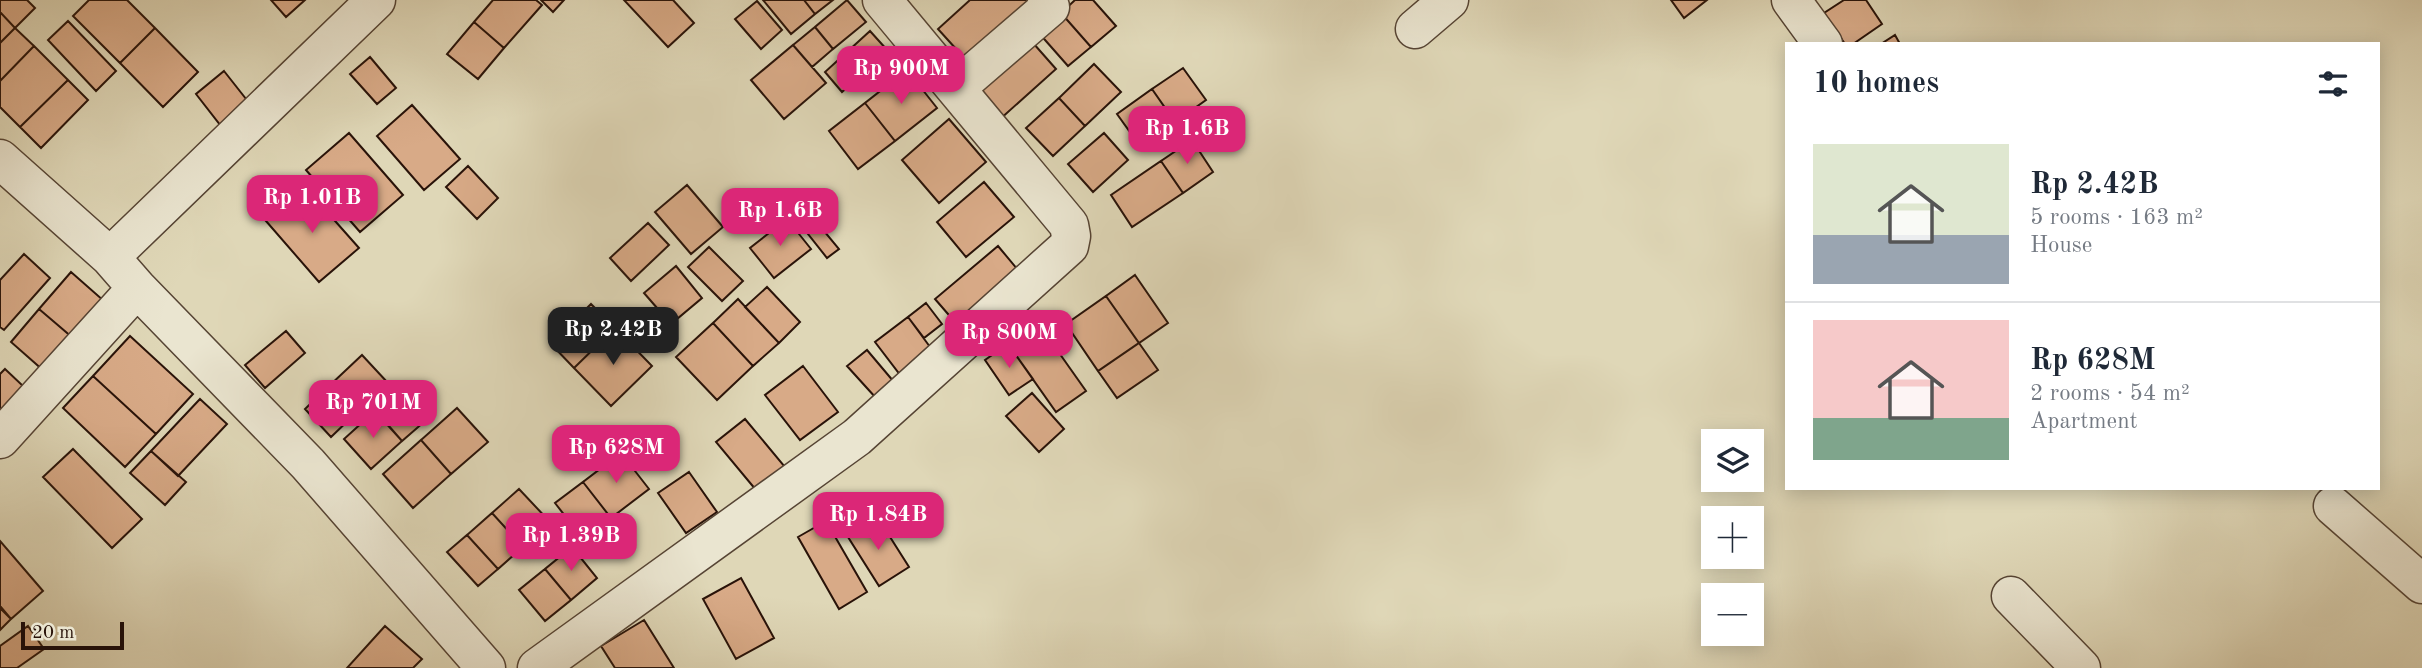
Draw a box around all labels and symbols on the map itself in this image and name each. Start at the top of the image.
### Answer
pin: Rp 900M [836,46,966,106]
pin: Rp 1.6B [1122,106,1252,166]
pin: Rp 1.01B [240,176,384,235]
pin: Rp 1.6B [715,188,845,248]
pin: Rp 2.42B [541,308,685,367]
pin: Rp 800M [944,310,1074,370]
pin: Rp 701M [308,380,438,440]
pin: Rp 628M [551,426,681,485]
pin: Rp 1.84B [806,492,950,552]
pin: Rp 1.39B [499,514,643,573]
scale bar [21,619,124,651]

